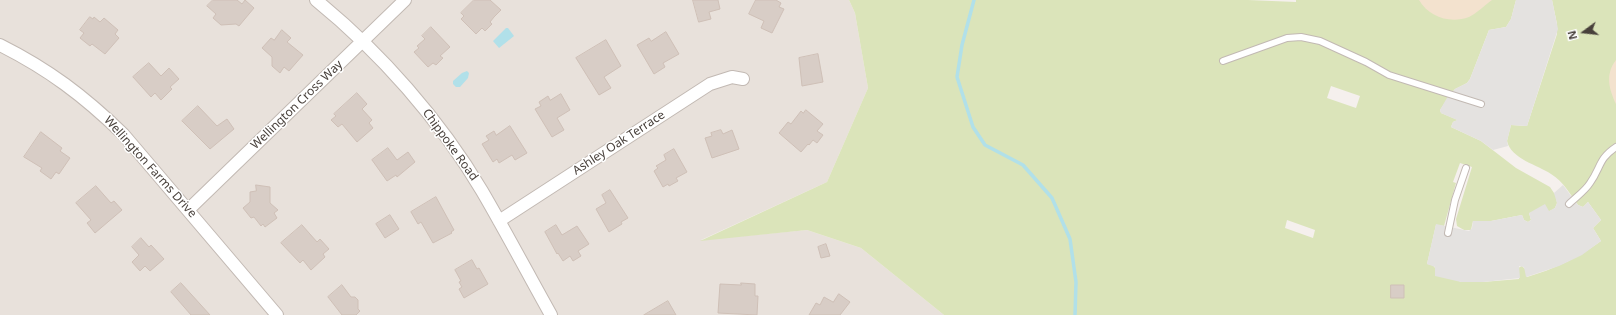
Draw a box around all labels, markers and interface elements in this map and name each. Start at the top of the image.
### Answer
north arrow [1564,12,1604,52]
text: N [1564,29,1580,42]
street label: Wellington Cross Way [248,57,346,153]
street label: Chippoke Road [419,106,481,184]
street label: Ashley Oak Terrace [570,108,668,178]
street label: Wellington Farms Drive [101,113,199,221]

